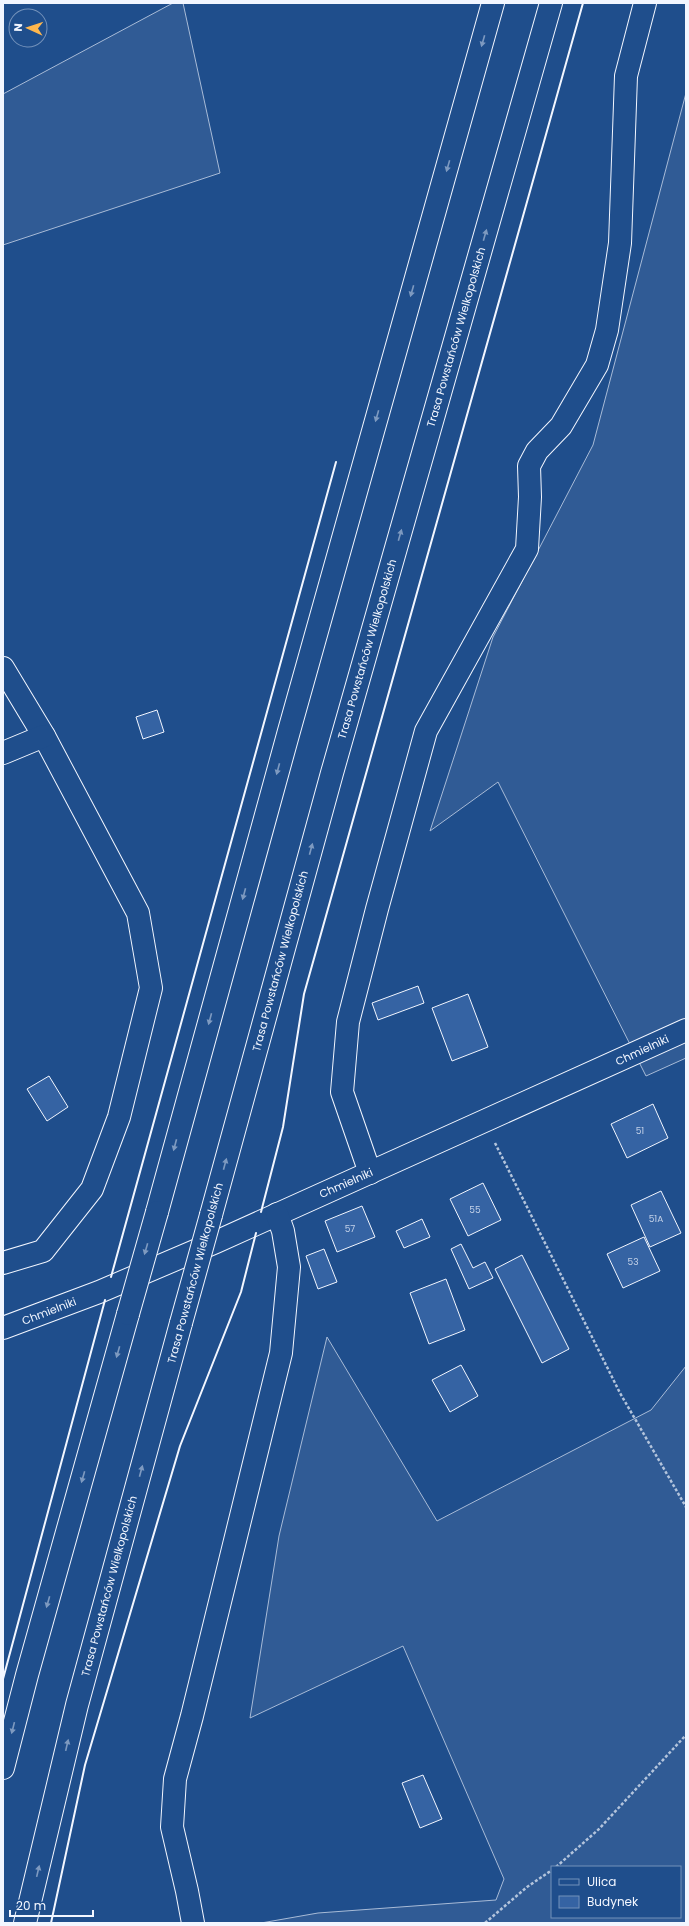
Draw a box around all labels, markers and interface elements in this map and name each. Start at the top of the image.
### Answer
north arrow [8,8,48,48]
text: N [10,23,26,32]
one-way arrow [480,35,486,47]
one-way arrow [445,160,451,172]
one-way arrow [482,229,488,241]
street label: Trasa Powstańców Wielkopolskich [423,245,489,429]
one-way arrow [409,285,415,297]
one-way arrow [374,410,380,422]
one-way arrow [397,529,403,542]
street label: Trasa Powstańców Wielkopolskich [334,557,400,741]
one-way arrow [275,763,281,775]
one-way arrow [308,843,314,855]
street label: Trasa Powstańców Wielkopolskich [248,869,312,1053]
one-way arrow [241,888,247,900]
one-way arrow [206,1013,212,1026]
street label: Chmielniki [613,1031,672,1069]
house number: 51 [636,1125,644,1137]
one-way arrow [172,1139,178,1151]
one-way arrow [222,1157,228,1169]
street label: Chmielniki [317,1164,376,1202]
street label: Trasa Powstańców Wielkopolskich [163,1181,227,1365]
house number: 55 [469,1204,481,1216]
house number: 51A [649,1213,663,1225]
house number: 57 [345,1223,355,1235]
one-way arrow [143,1243,149,1256]
house number: 53 [628,1256,638,1268]
street label: Chmielniki [19,1293,79,1329]
one-way arrow [115,1346,121,1358]
one-way arrow [138,1464,144,1477]
one-way arrow [80,1471,86,1483]
street label: Trasa Powstańców Wielkopolskich [77,1494,141,1678]
one-way arrow [44,1596,50,1608]
one-way arrow [10,1721,16,1734]
one-way arrow [65,1739,71,1751]
one-way arrow [35,1865,41,1878]
legend [551,1866,681,1918]
text: Ulica [587,1873,616,1890]
scale bar [10,1892,93,1918]
text: Budynek [587,1893,639,1910]
text: 20 m [16,1897,46,1914]

